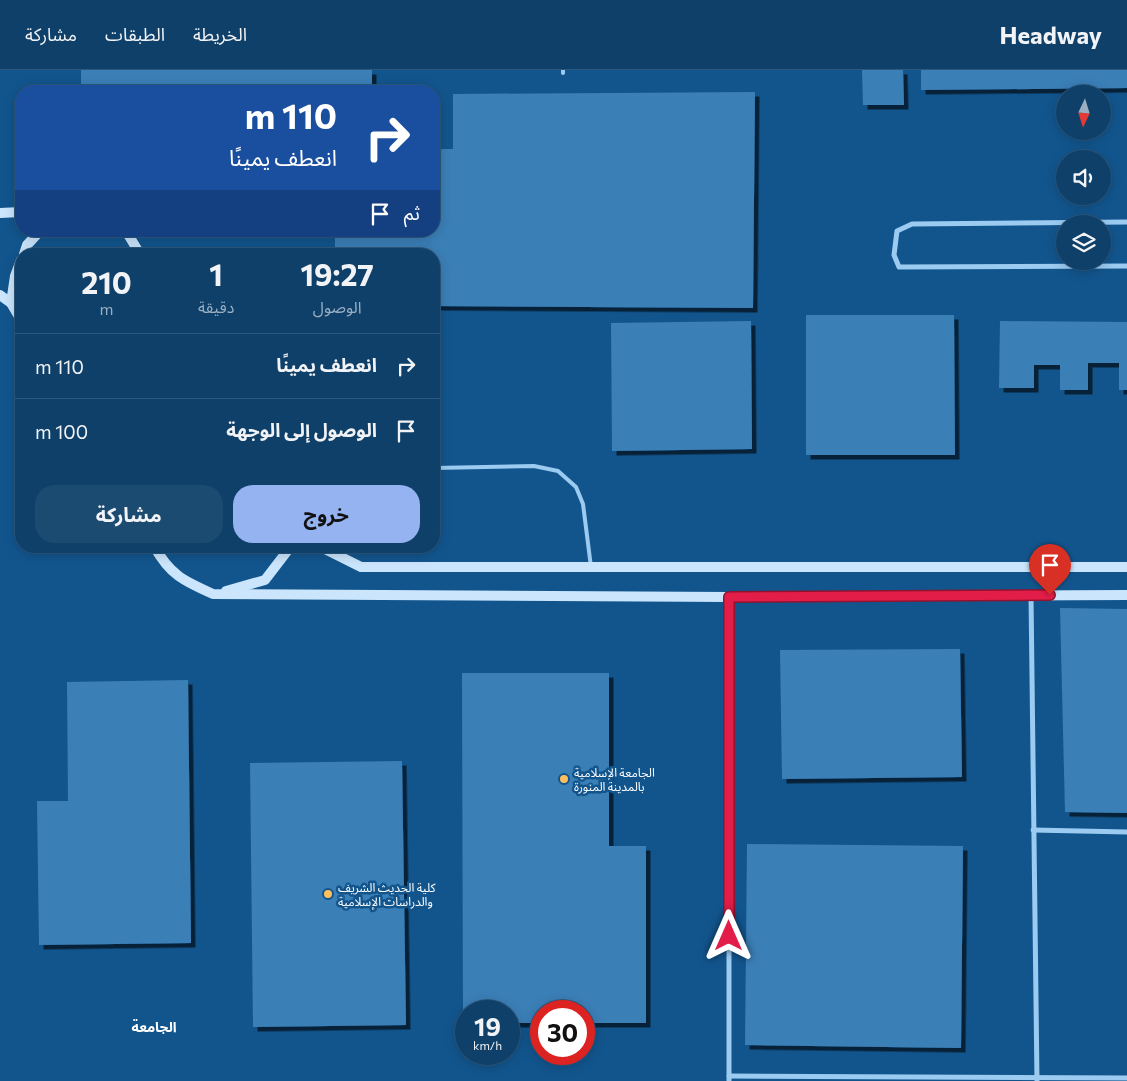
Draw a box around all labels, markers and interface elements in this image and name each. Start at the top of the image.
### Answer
text: Headway [999,20,1102,49]
text: مشاركة [25,23,77,45]
text: الطبقات [105,23,165,45]
text: الخريطة [193,23,247,45]
north arrow [1056,85,1111,140]
map controls [1056,85,1111,270]
text: 110 m [245,93,337,136]
icon: right [355,105,420,170]
text: انعطف يمينًا [229,144,337,171]
button: sound [1056,150,1111,205]
icon: arrive [366,200,394,228]
text: ثم [404,201,420,224]
button: layers [1056,215,1111,270]
text: 1 [209,255,223,292]
text: 19:27 [300,255,374,292]
text: 210 [81,263,132,300]
text: دقيقة [198,297,234,316]
text: الوصول [313,297,361,316]
text: m [99,299,113,318]
icon: right [392,352,420,380]
text: انعطف يمينًا [276,353,377,376]
text: 110 m [35,355,84,378]
icon: arrive [392,417,420,445]
text: الوصول إلى الوجهة [226,418,377,441]
text: 100 m [35,420,88,443]
button: مشاركة [35,485,223,543]
button: خروج [233,485,420,543]
pin [1029,544,1071,595]
icon: arrive [1036,551,1064,579]
place label: الجامعة الإسلامية بالمدينة المنورة [574,765,655,794]
marker: الجامعة الإسلامية بالمدينة المنورة [558,773,570,785]
place label: كلية الحديث الشريف والدراسات الإسلامية [338,880,437,910]
marker: كلية الحديث الشريف والدراسات الإسلامية [322,888,334,900]
position arrow [702,909,754,961]
speed limit sign: 30 [530,1000,595,1065]
text: 19 [474,1011,501,1041]
district label: الجامعة [131,1018,177,1035]
text: km/h [473,1038,502,1052]

